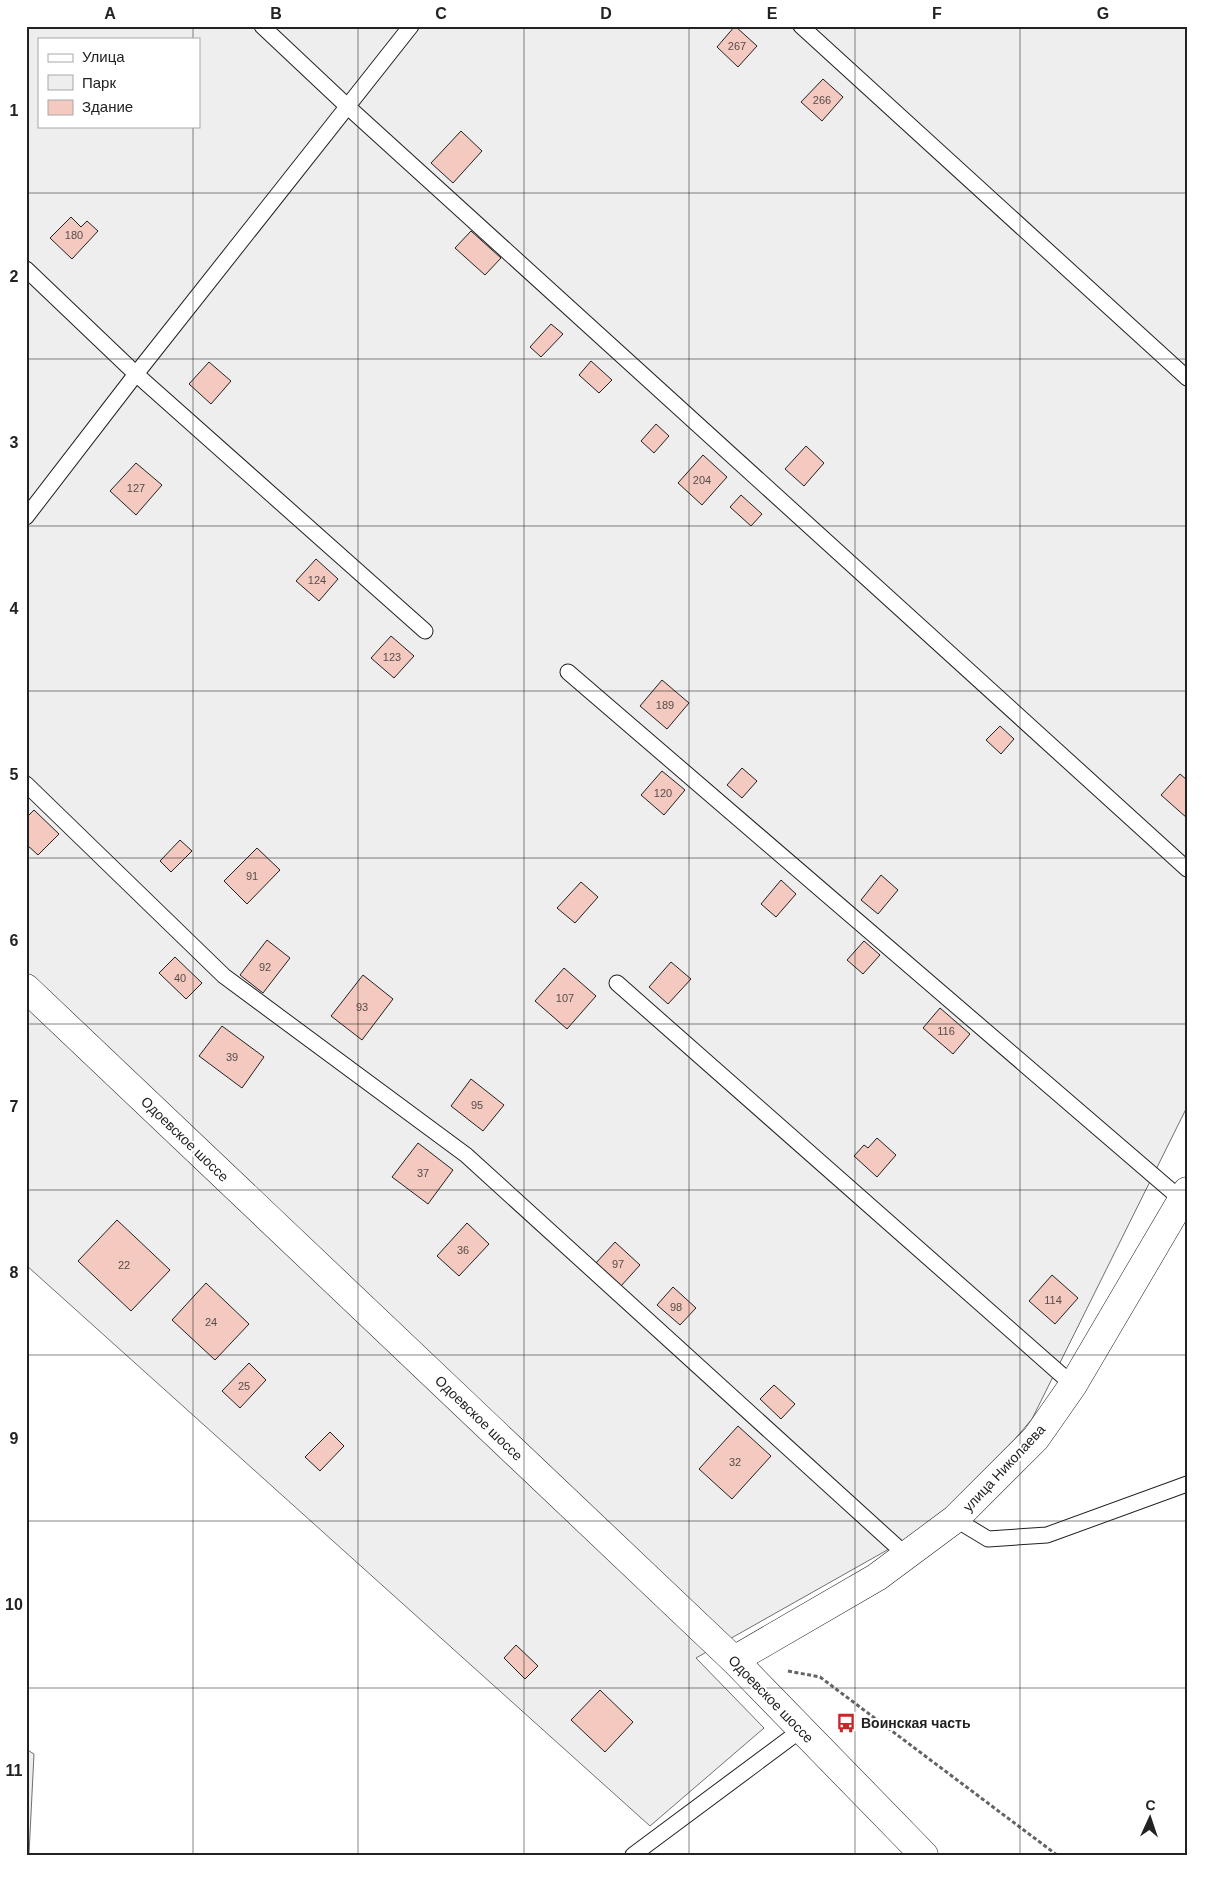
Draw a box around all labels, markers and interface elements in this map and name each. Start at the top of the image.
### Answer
text: A [104,5,116,22]
text: B [270,5,282,22]
text: C [435,5,447,22]
text: D [600,5,612,22]
text: E [767,5,778,22]
text: F [932,5,942,22]
text: G [1097,5,1109,22]
legend [38,38,200,128]
house number: 267 [728,40,746,52]
text: Улица [82,48,125,65]
text: Парк [82,74,116,91]
house number: 266 [813,94,831,106]
text: Здание [82,98,133,115]
text: 1 [10,102,19,119]
house number: 180 [65,229,83,241]
text: 2 [10,268,19,285]
text: 3 [10,434,19,451]
house number: 204 [693,474,711,486]
house number: 127 [127,482,145,494]
house number: 124 [308,574,326,586]
text: 4 [10,600,19,617]
house number: 123 [383,651,401,663]
house number: 189 [656,699,674,711]
text: 5 [10,766,19,783]
house number: 120 [654,787,672,799]
house number: 91 [246,870,258,882]
text: 6 [10,932,19,949]
house number: 92 [259,961,271,973]
house number: 40 [174,972,186,984]
house number: 107 [556,992,574,1004]
house number: 93 [356,1001,368,1013]
house number: 116 [937,1025,955,1037]
house number: 39 [226,1051,238,1063]
street label: Одоевское шоссе [138,1093,232,1185]
text: 7 [10,1098,19,1115]
house number: 95 [471,1099,483,1111]
house number: 37 [417,1167,429,1179]
house number: 36 [457,1244,469,1256]
house number: 97 [612,1258,624,1270]
house number: 22 [118,1259,130,1271]
text: 8 [10,1264,19,1281]
house number: 114 [1044,1294,1062,1306]
house number: 98 [670,1301,682,1313]
house number: 24 [205,1316,217,1328]
street label: Одоевское шоссе [432,1372,526,1464]
house number: 25 [238,1380,250,1392]
street label: улица Николаева [960,1421,1048,1515]
text: 9 [10,1430,19,1447]
house number: 32 [729,1456,741,1468]
text: 10 [5,1596,23,1613]
street label: Одоевское шоссе [725,1652,817,1746]
bus stop icon: Воинская часть [835,1712,857,1734]
place label: Воинская часть [861,1715,971,1731]
text: 11 [6,1762,23,1779]
north arrow [1126,1794,1176,1844]
text: С [1145,1797,1156,1813]

